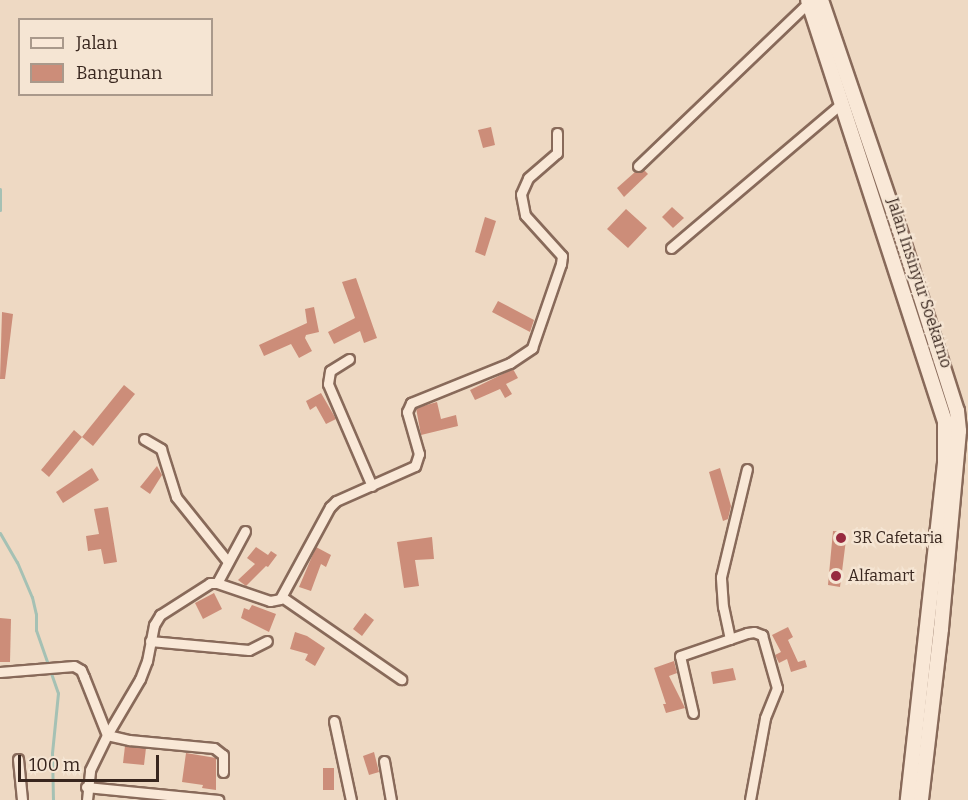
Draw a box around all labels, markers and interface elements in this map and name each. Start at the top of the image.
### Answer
legend [18,18,213,96]
text: Jalan [76,32,118,54]
text: Bangunan [76,62,162,84]
street label: Jalan Insinyur Soekarno [882,196,956,370]
place label: 3R Cafetaria [853,528,943,548]
marker: 3R Cafetaria [834,531,848,545]
place label: Alfamart [848,566,915,586]
marker: Alfamart [829,569,843,583]
scale bar [21,743,162,781]
text: 100 m [29,754,80,776]

